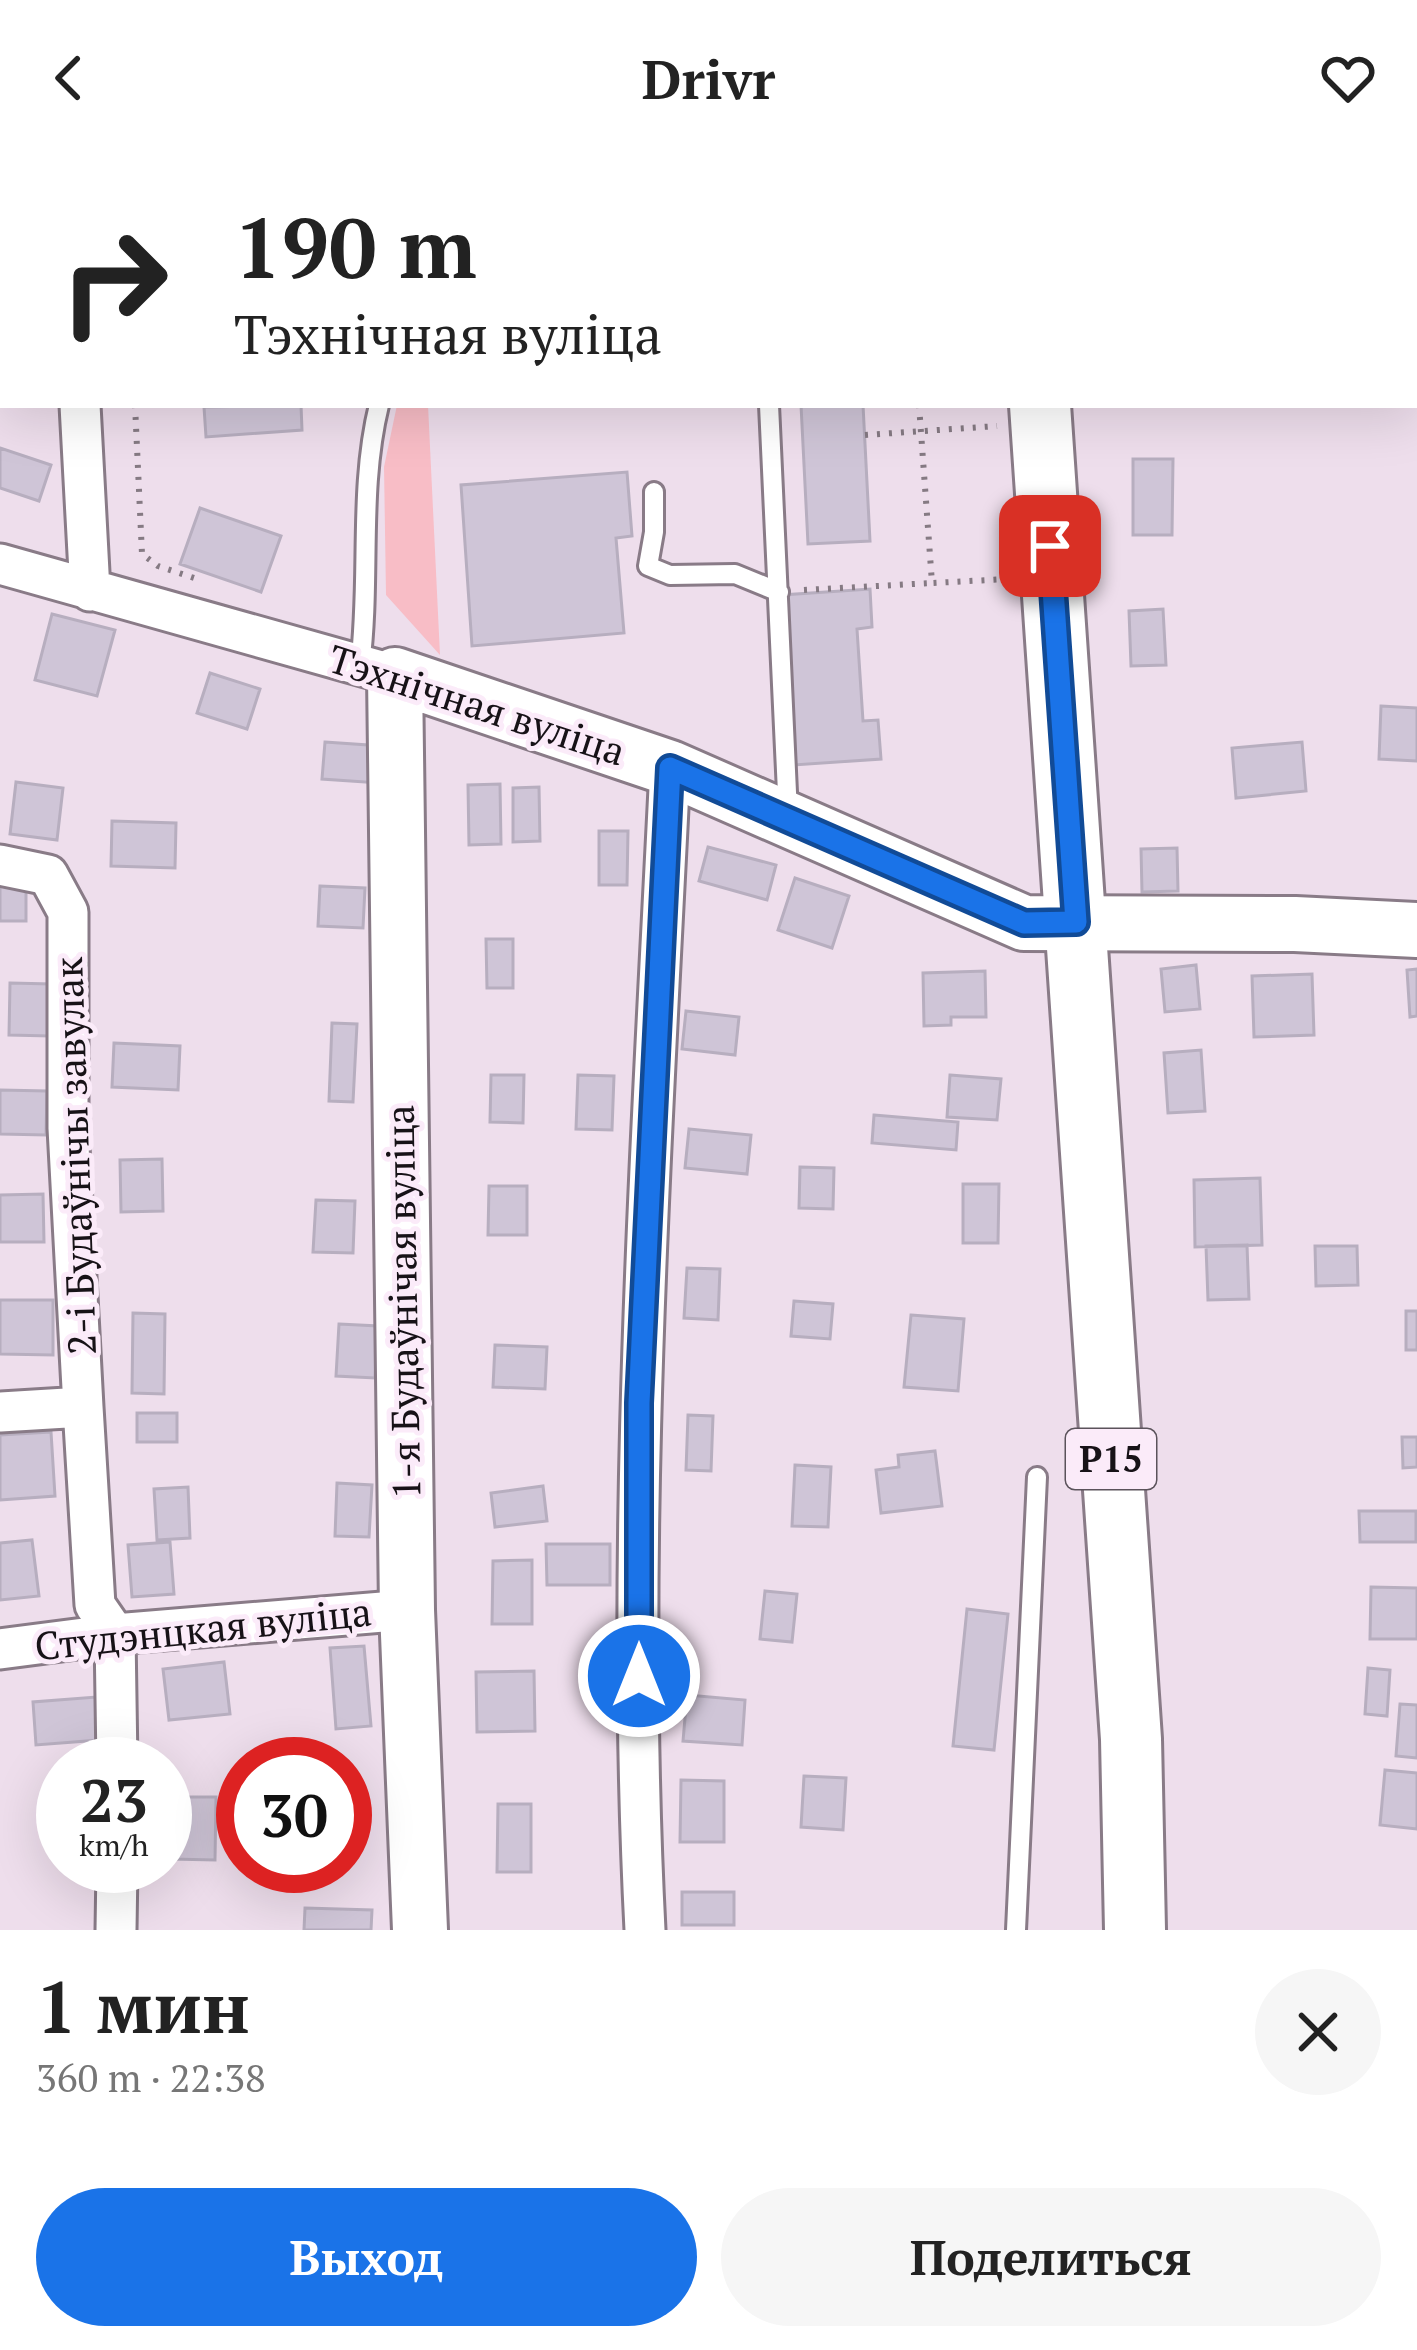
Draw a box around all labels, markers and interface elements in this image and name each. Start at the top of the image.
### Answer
text: Drivr [642,43,775,114]
icon: back [36,45,102,111]
icon: heart [1315,45,1381,111]
text: 190 m [234,191,477,302]
icon: right [36,204,192,360]
text: Тэхнічная вуліца [234,298,662,369]
pin [999,495,1101,597]
icon: arrive [1017,513,1083,579]
street label: Тэхнічная вуліца [322,632,632,777]
street label: 2-і Будаўнічы завулак [41,955,107,1356]
street label: 1-я Будаўнічая вуліца [373,1104,431,1500]
road number: Р15 [1066,1429,1156,1489]
street label: Студэнцкая вуліца [32,1584,374,1672]
position arrow [576,1613,702,1739]
speed limit sign: 30 [216,1737,372,1893]
text: 23 [80,1760,148,1839]
text: km/h [79,1825,149,1865]
text: 1 мин [36,1958,250,2054]
button: close [1255,1969,1381,2095]
text: 360 m · 22:38 [36,2051,266,2103]
button: Выход [36,2188,697,2326]
button: Поделиться [721,2188,1381,2326]

